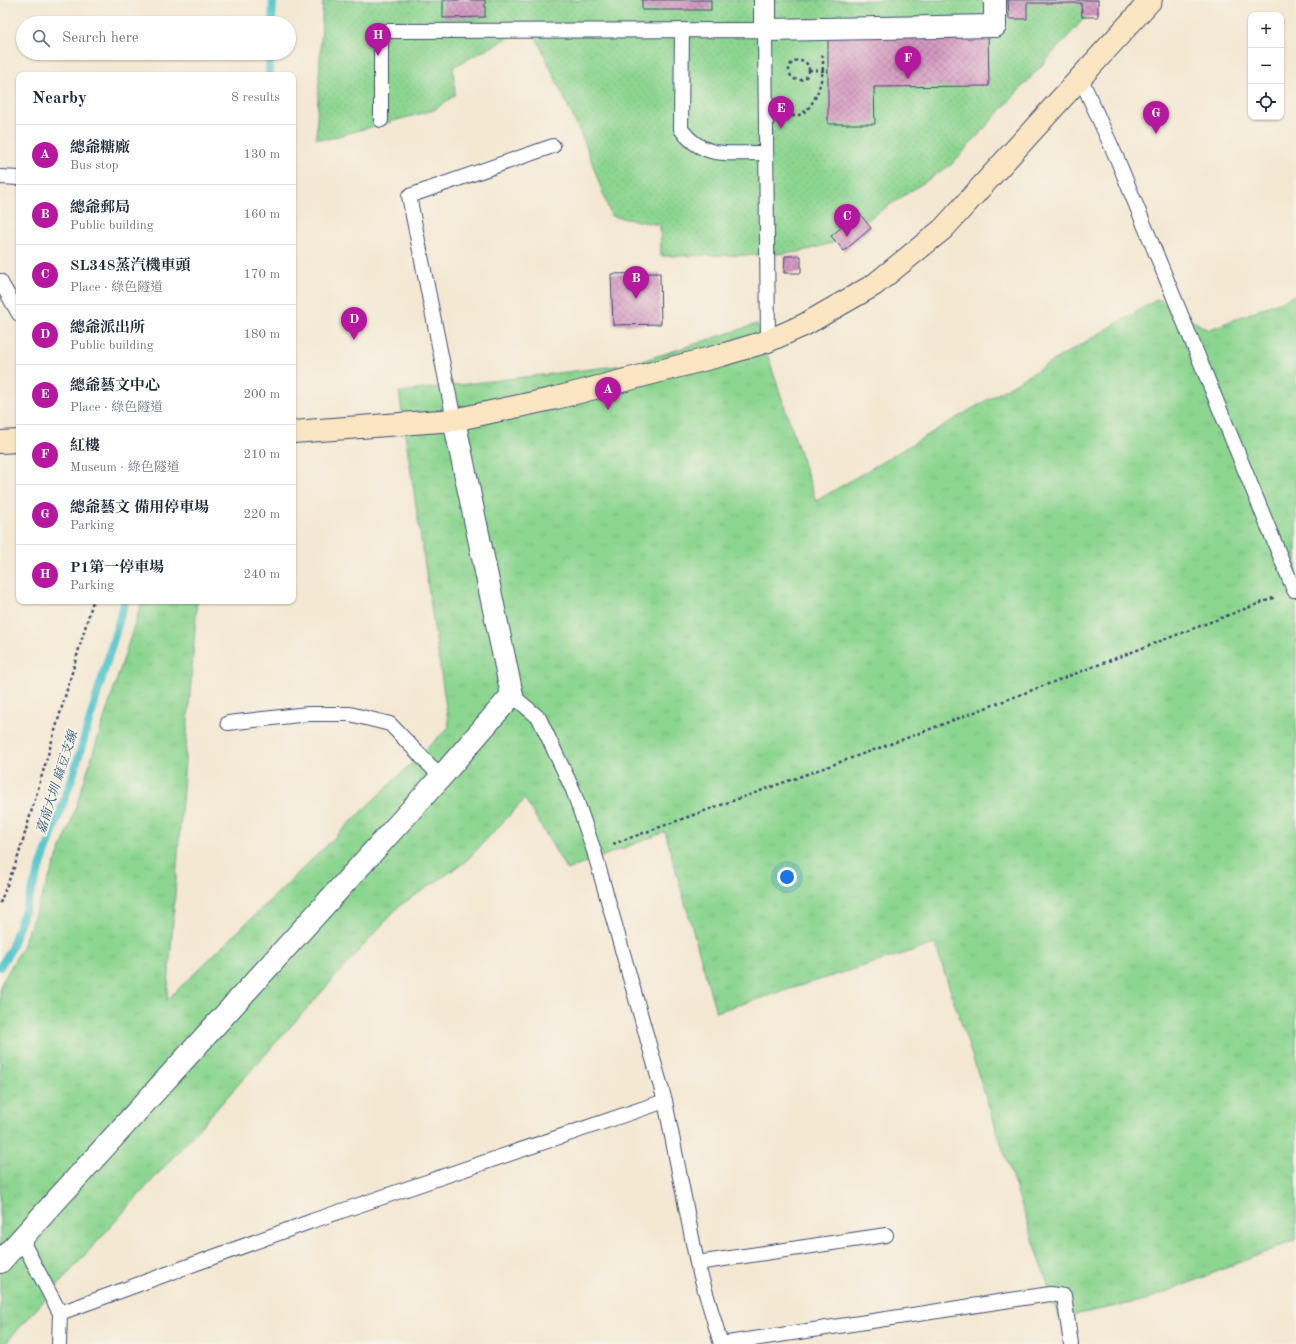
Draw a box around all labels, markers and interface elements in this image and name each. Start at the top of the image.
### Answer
map controls [1248,12,1284,120]
button: + [1248,12,1284,48]
search box [16,16,296,60]
pin: H [365,23,391,56]
icon: search [30,27,52,49]
text: Search here [62,31,139,46]
pin: F [895,46,921,79]
button: − [1248,48,1284,84]
button: locate [1248,84,1284,120]
text: Nearby [32,90,87,107]
text: 8 results [231,91,280,104]
pin: E [768,96,794,129]
pin: G [1143,101,1169,134]
text: 總爺糖廠 [70,141,130,156]
text: A [40,148,50,161]
text: 130 m [243,148,280,161]
text: Bus stop [70,159,119,172]
text: 總爺郵局 [70,201,130,216]
pin: C [834,204,860,237]
text: B [40,208,50,221]
text: 160 m [243,208,280,221]
text: Public building [70,219,154,232]
text: SL348蒸汽機車頭 [70,259,190,274]
pin: B [623,266,649,299]
text: C [41,268,49,281]
text: 170 m [243,268,280,281]
text: Place · 綠色隧道 [70,281,163,294]
pin: D [341,307,367,340]
text: 總爺派出所 [70,321,145,336]
text: D [40,328,50,341]
text: 180 m [243,328,280,341]
text: Public building [70,339,154,352]
pin: A [595,377,621,410]
text: 總爺藝文中心 [70,379,160,394]
text: E [41,388,49,401]
text: 200 m [243,388,280,401]
text: Place · 綠色隧道 [70,401,163,414]
text: 紅樓 [70,439,100,454]
text: F [41,448,49,461]
text: 210 m [243,448,280,461]
text: Museum · 綠色隧道 [70,461,180,474]
text: 總爺藝文 備用停車場 [70,501,209,516]
text: G [40,508,50,521]
text: 220 m [243,508,280,521]
text: Parking [70,519,114,532]
text: P1第一停車場 [70,561,164,576]
text: H [40,568,50,581]
text: 240 m [243,568,280,581]
text: Parking [70,579,114,592]
water label: 嘉南大圳 麻豆支線 [34,727,81,836]
your location [777,867,797,887]

